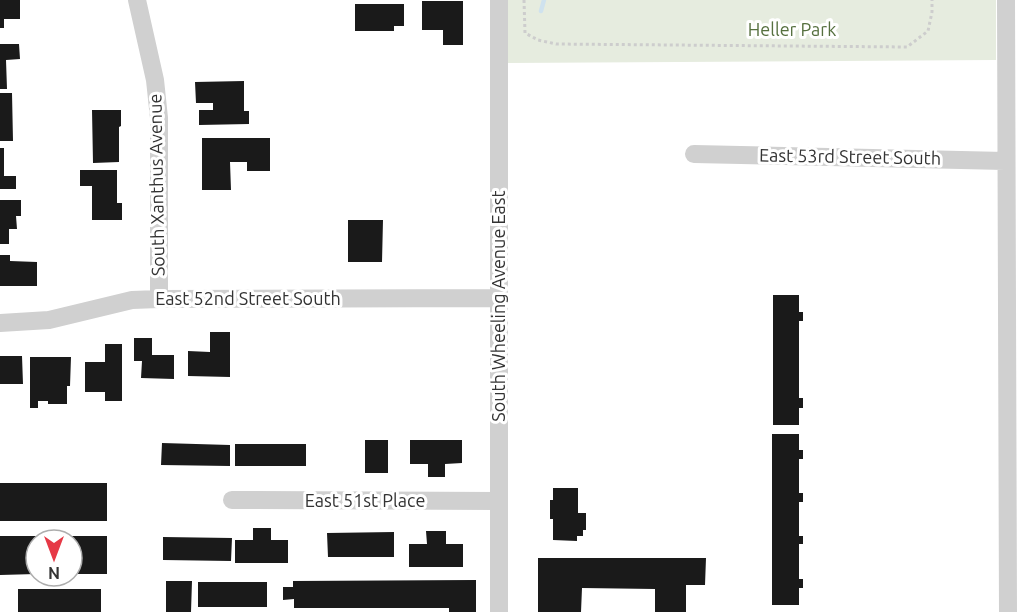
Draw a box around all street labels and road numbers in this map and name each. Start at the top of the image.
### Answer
street label: South Xanthus Avenue [144,94,168,276]
street label: East 53rd Street South [759,144,941,168]
street label: South Wheeling Avenue East [488,190,508,422]
street label: East 52nd Street South [155,288,341,308]
street label: East 51st Place [305,490,425,510]

